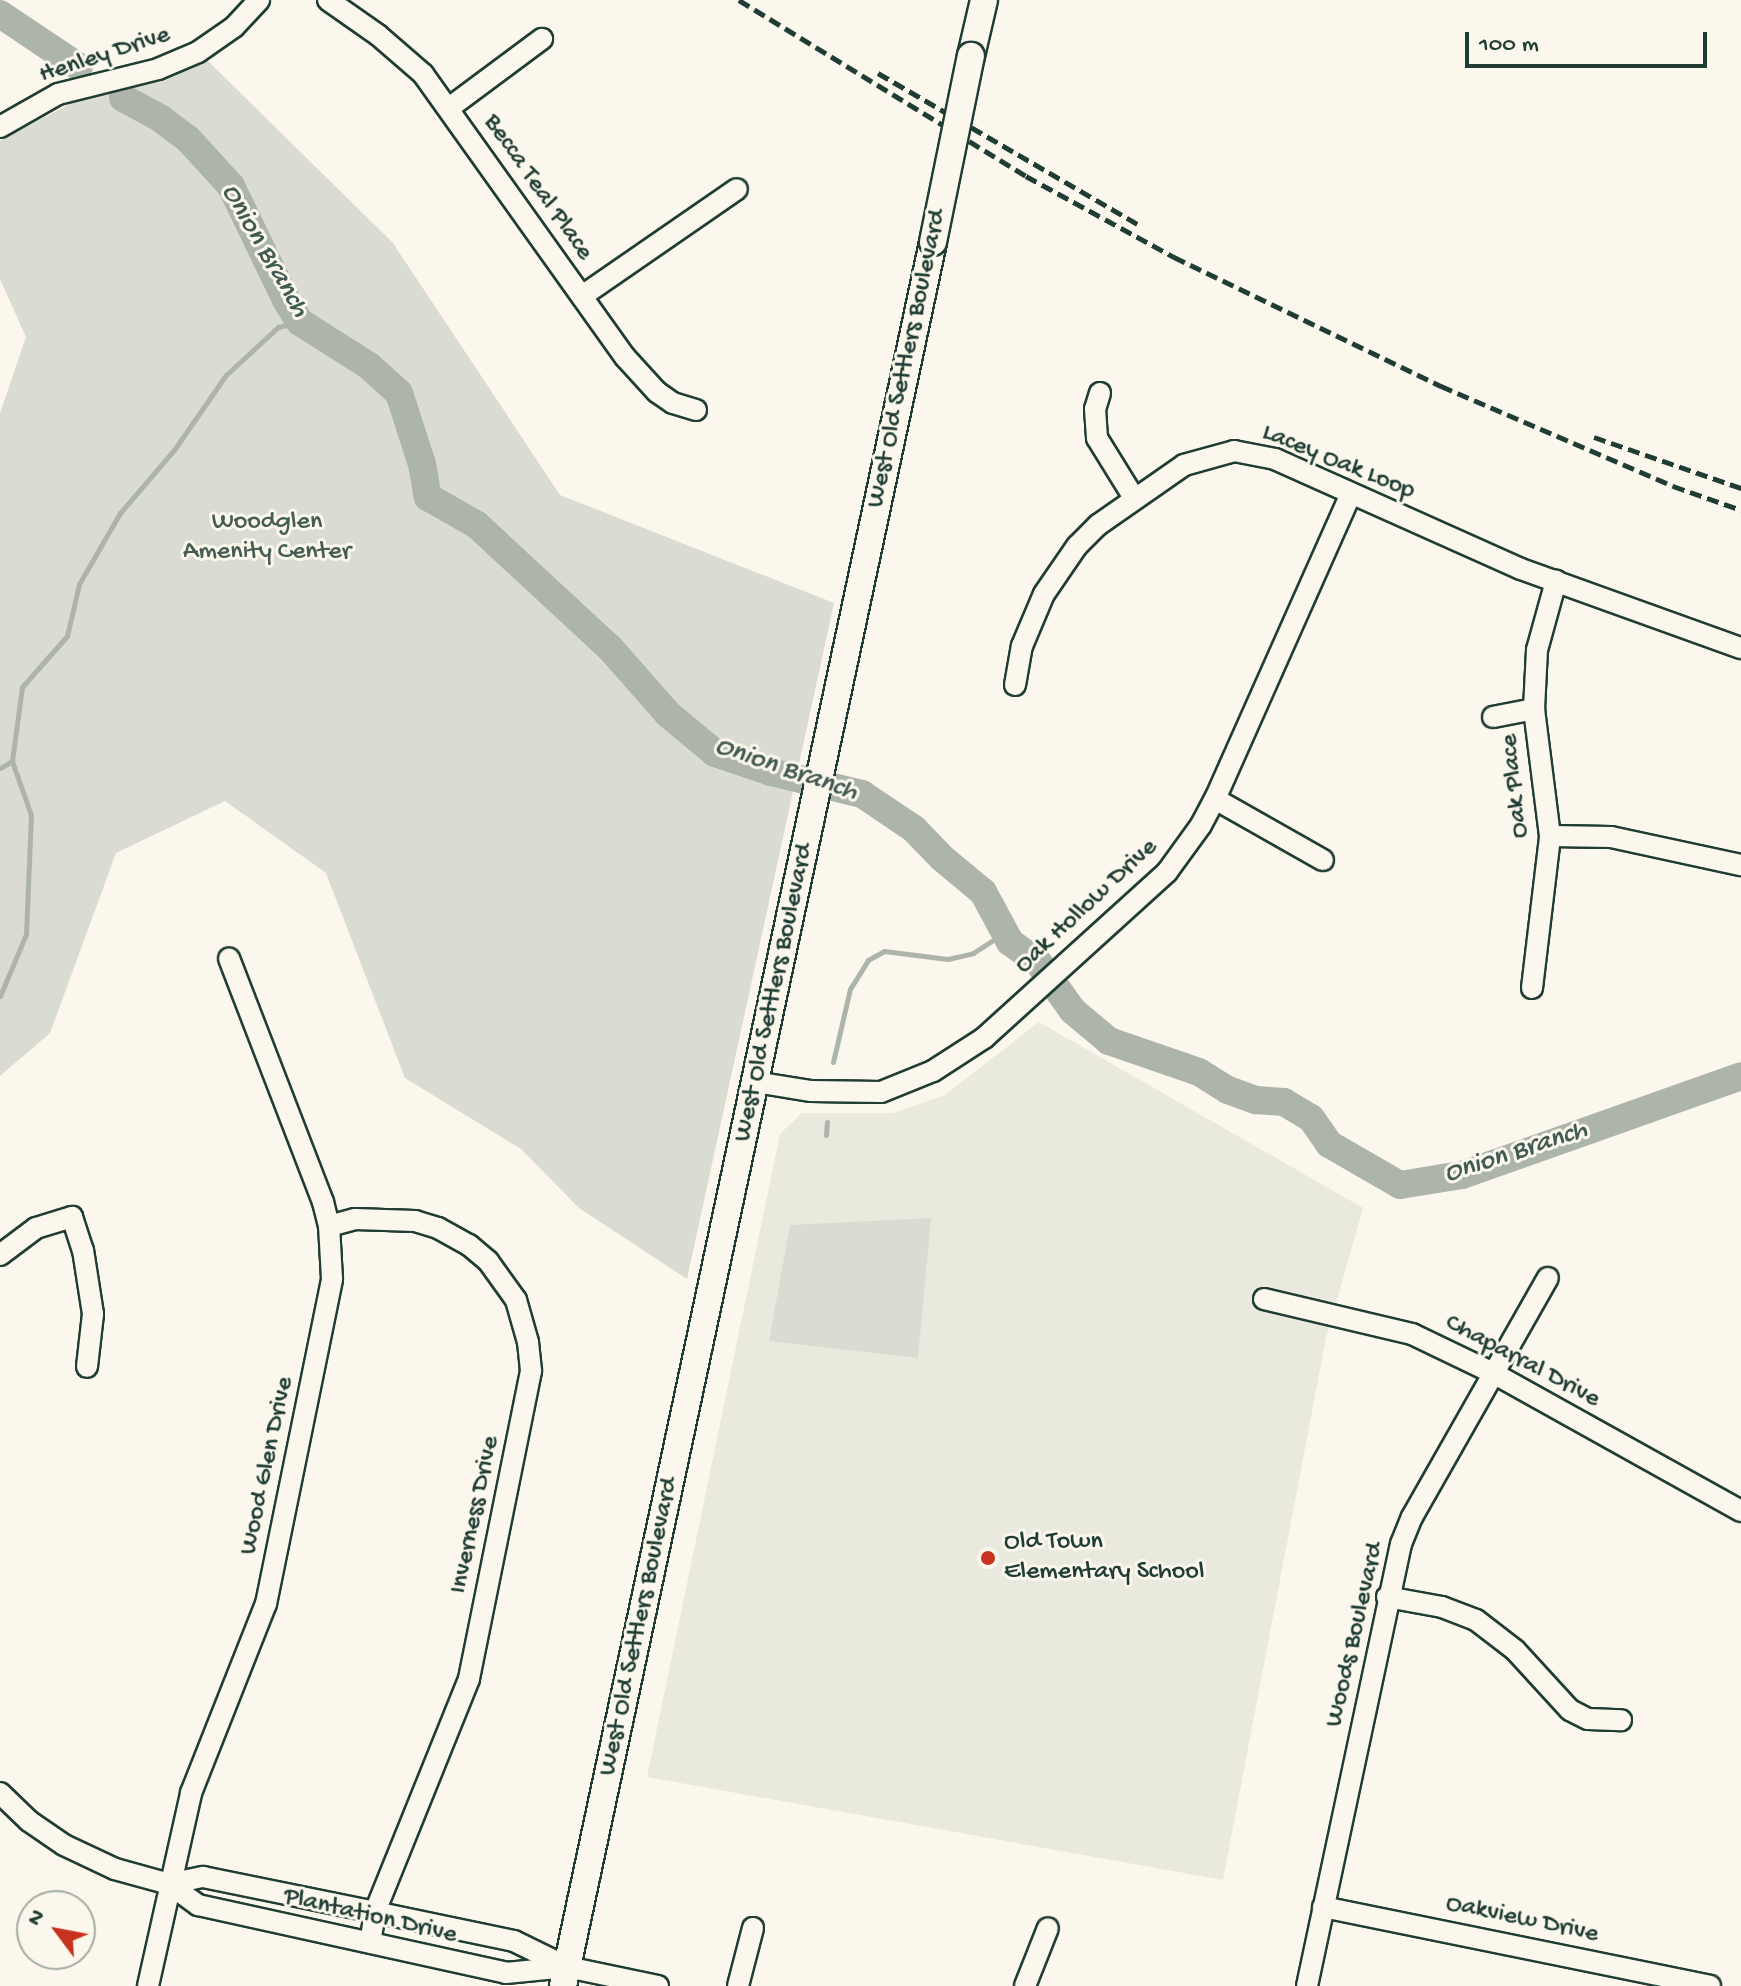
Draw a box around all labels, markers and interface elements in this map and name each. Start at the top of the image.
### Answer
scale bar [1469,16,1711,66]
street label: Henley Drive [36,20,174,92]
text: 100 m [1479,31,1539,60]
street label: Becca Teal Place [475,109,599,267]
water label: Onion Branch [212,178,316,324]
street label: West Old Settlers Boulevard [861,207,955,511]
street label: Lacey Oak Loop [1257,418,1419,508]
park label: Woodglen Amenity Center [183,507,351,568]
water label: Onion Branch [710,730,862,810]
street label: Oak Place [1495,732,1537,840]
street label: Oak Hollow Drive [1009,833,1165,981]
street label: West Old Settlers Boulevard [728,841,822,1145]
water label: Onion Branch [1440,1114,1592,1192]
street label: Chaparral Drive [1439,1308,1605,1416]
street label: Wood Glen Drive [234,1374,302,1558]
street label: Inverness Drive [444,1433,508,1597]
street label: West Old Settlers Boulevard [593,1475,687,1779]
place label: Old Town Elementary School [1004,1527,1204,1588]
street label: Woods Boulevard [1320,1540,1392,1730]
marker: Old Town Elementary School [979,1549,997,1567]
street label: Plantation Drive [280,1882,460,1952]
street label: Oakview Drive [1443,1889,1601,1951]
north arrow [16,1890,96,1970]
text: N [23,1905,52,1931]

